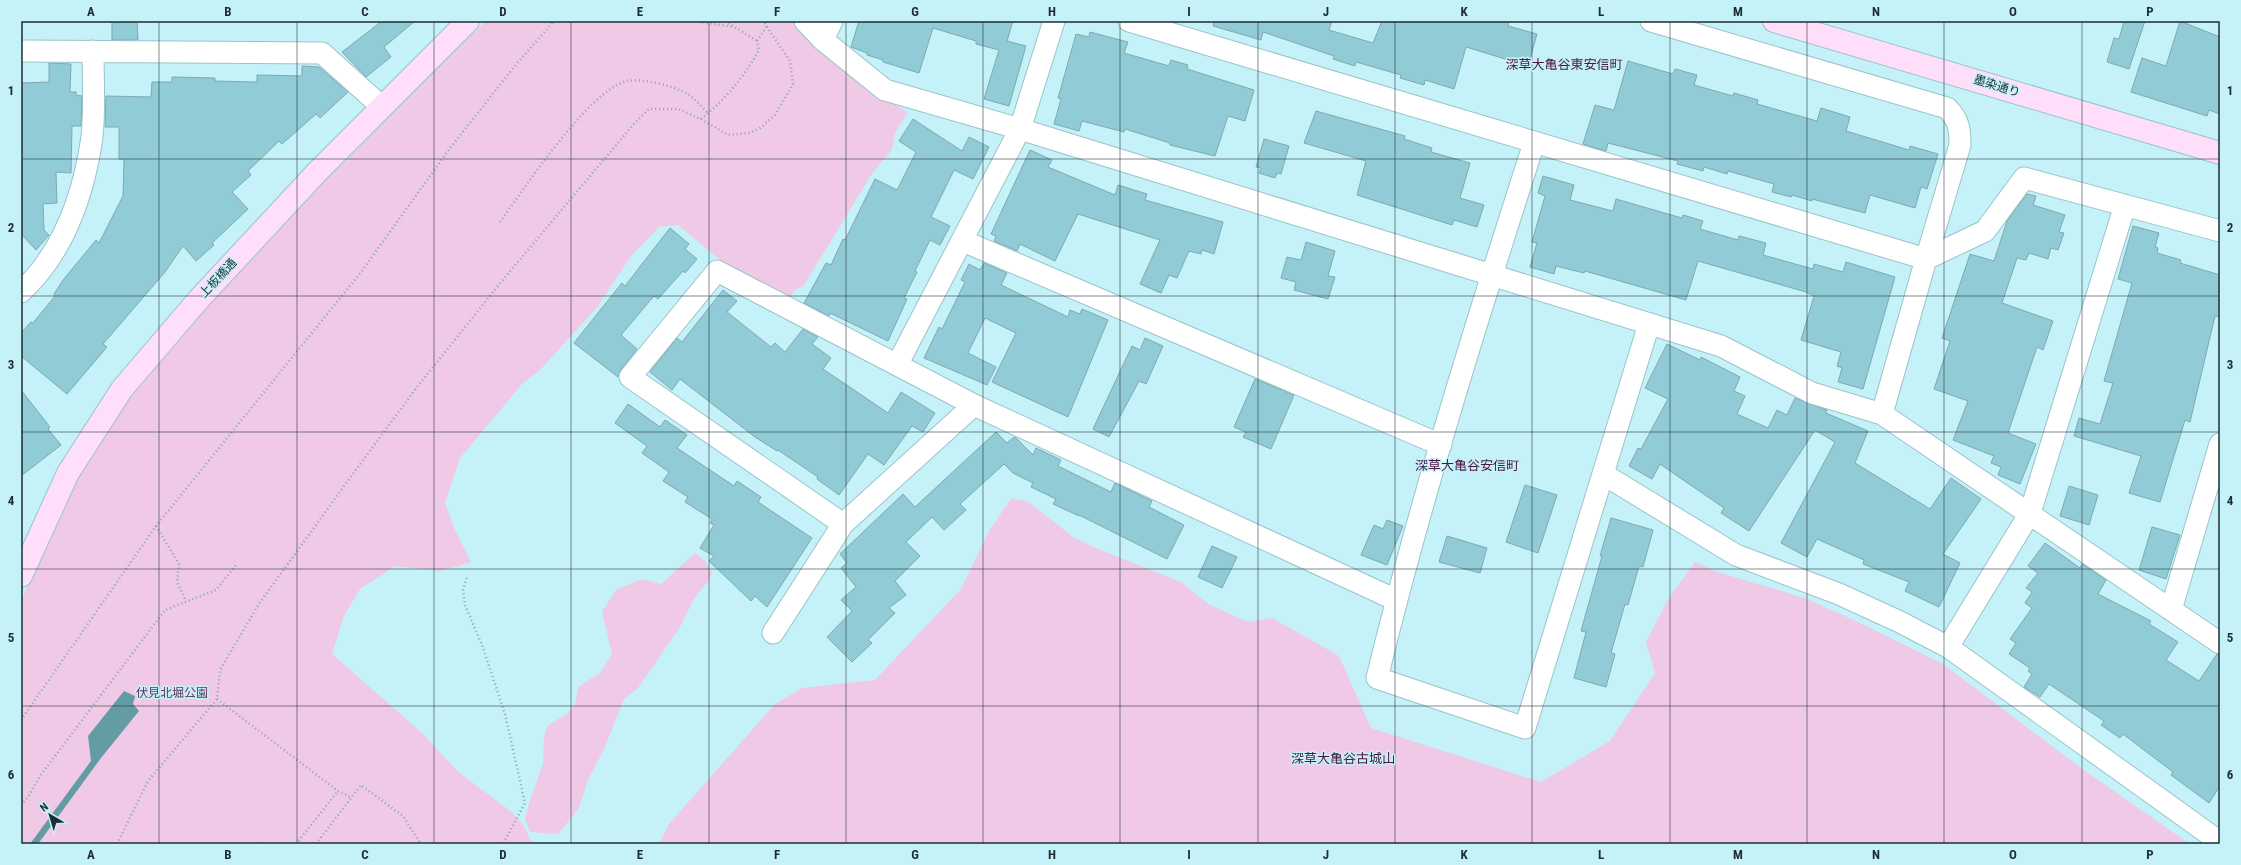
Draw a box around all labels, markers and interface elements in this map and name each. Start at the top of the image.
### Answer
text: A [87,4,95,19]
text: B [224,4,232,19]
text: C [361,4,369,19]
text: D [499,4,507,19]
text: E [637,4,644,19]
text: F [774,4,780,19]
text: G [911,4,919,19]
text: H [1048,4,1056,19]
text: I [1187,4,1191,19]
text: J [1323,4,1329,19]
text: K [1460,4,1468,19]
text: L [1598,4,1604,19]
text: M [1733,4,1743,19]
text: N [1872,4,1880,19]
text: O [2009,4,2017,19]
text: P [2146,4,2154,19]
district label: 深草大亀谷東安信町 [1505,57,1623,72]
street label: 墨染通り [1972,72,2022,100]
text: 1 [8,83,14,98]
text: 1 [2227,83,2233,98]
text: 2 [8,220,15,235]
text: 2 [2227,220,2234,235]
street label: 上板橋通 [197,256,239,300]
text: 3 [8,357,14,372]
text: 3 [2227,357,2233,372]
district label: 深草大亀谷安信町 [1415,458,1519,473]
text: 4 [8,493,15,508]
text: 4 [2227,493,2234,508]
text: 5 [8,630,15,645]
text: 5 [2227,630,2234,645]
park label: 伏見北堀公園 [136,686,208,700]
district label: 深草大亀谷古城山 [1291,751,1395,766]
text: 6 [8,767,15,782]
text: 6 [2227,767,2234,782]
north arrow [30,795,70,835]
text: N [37,800,51,815]
text: A [87,847,95,862]
text: B [224,847,232,862]
text: C [361,847,369,862]
text: D [499,847,507,862]
text: E [637,847,644,862]
text: F [774,847,780,862]
text: G [911,847,919,862]
text: H [1048,847,1056,862]
text: I [1187,847,1191,862]
text: J [1323,847,1329,862]
text: K [1460,847,1468,862]
text: L [1598,847,1604,862]
text: M [1733,847,1743,862]
text: N [1872,847,1880,862]
text: O [2009,847,2017,862]
text: P [2146,847,2154,862]

